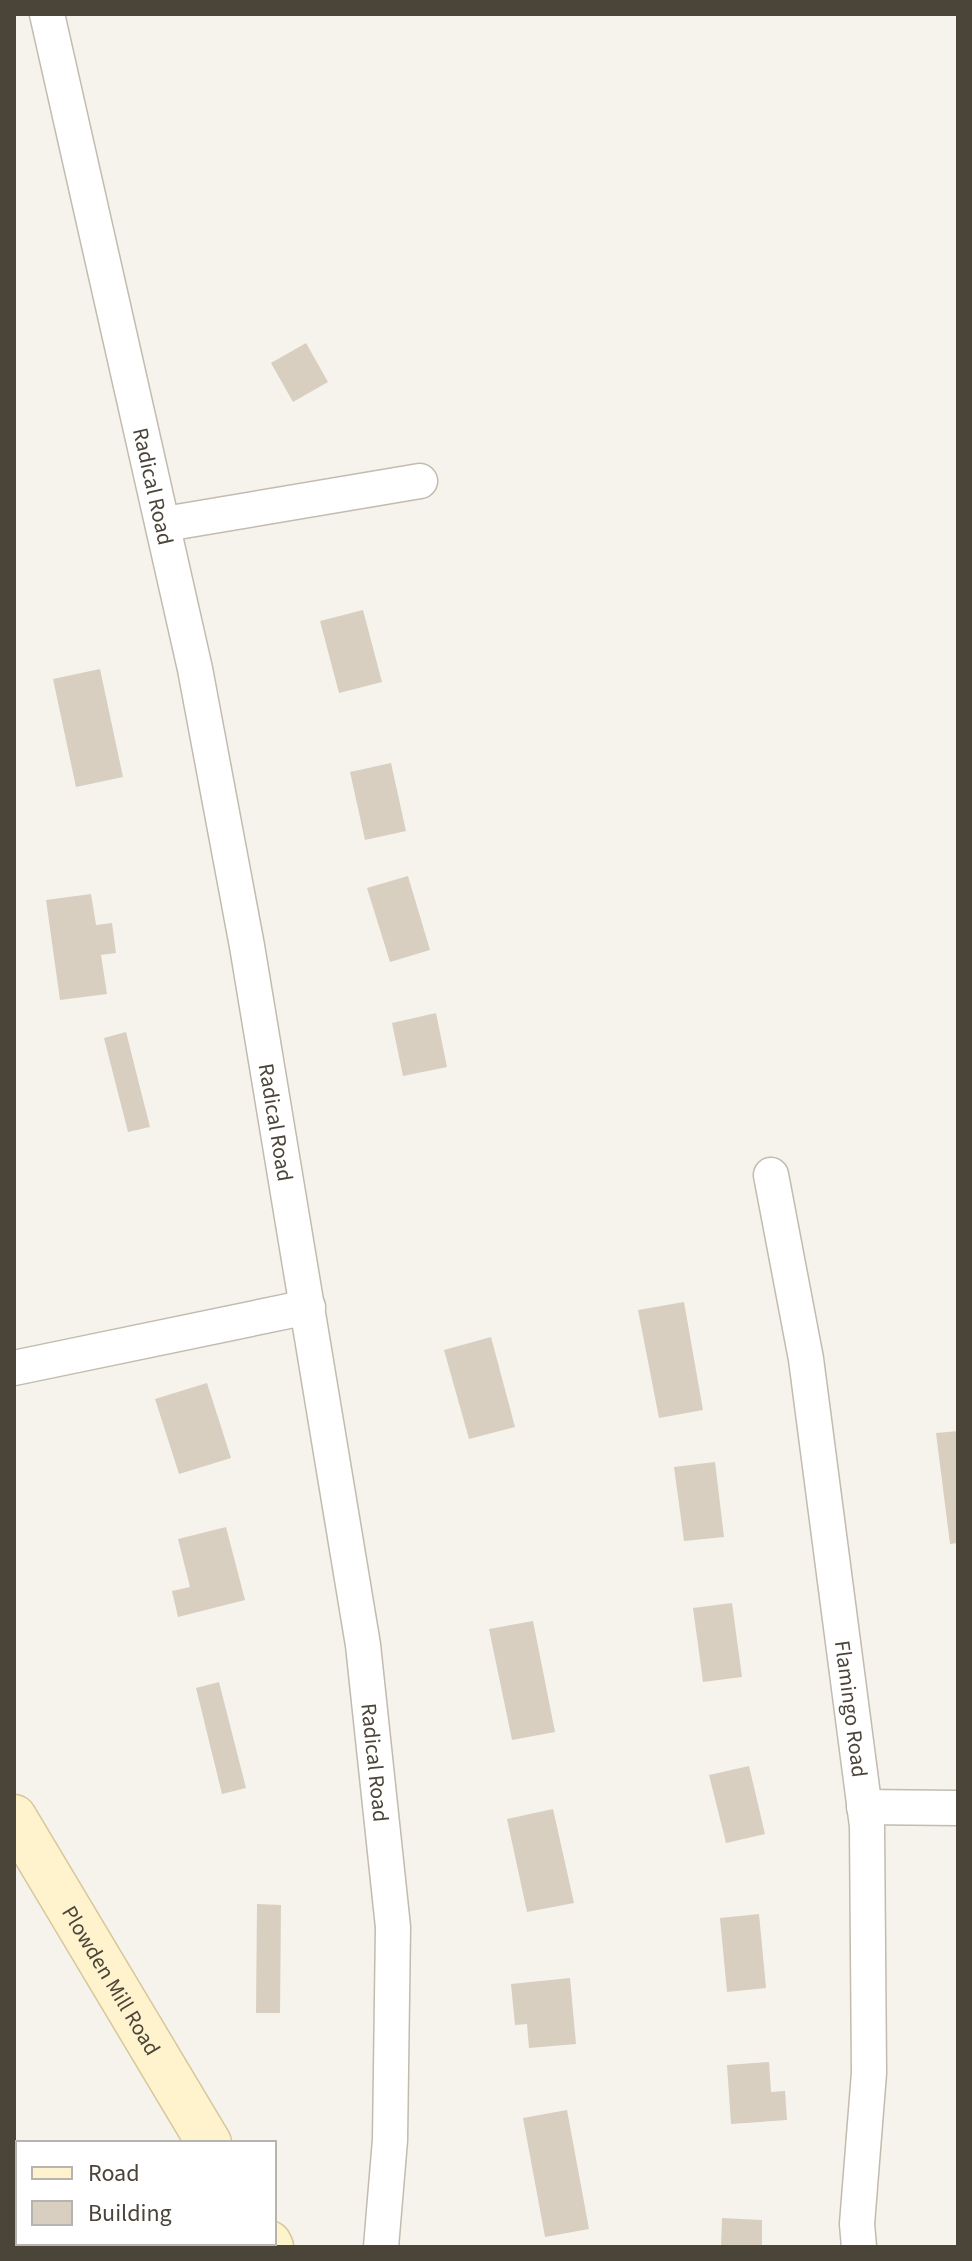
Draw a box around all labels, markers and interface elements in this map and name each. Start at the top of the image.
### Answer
street label: Radical Road [124,425,181,548]
street label: Radical Road [250,1061,301,1184]
street label: Flamingo Road [826,1639,875,1779]
street label: Radical Road [352,1701,397,1824]
street label: Plowden Mill Road [53,1900,168,2062]
legend [16,2141,276,2245]
text: Road [88,2156,140,2191]
text: Building [88,2196,172,2231]

